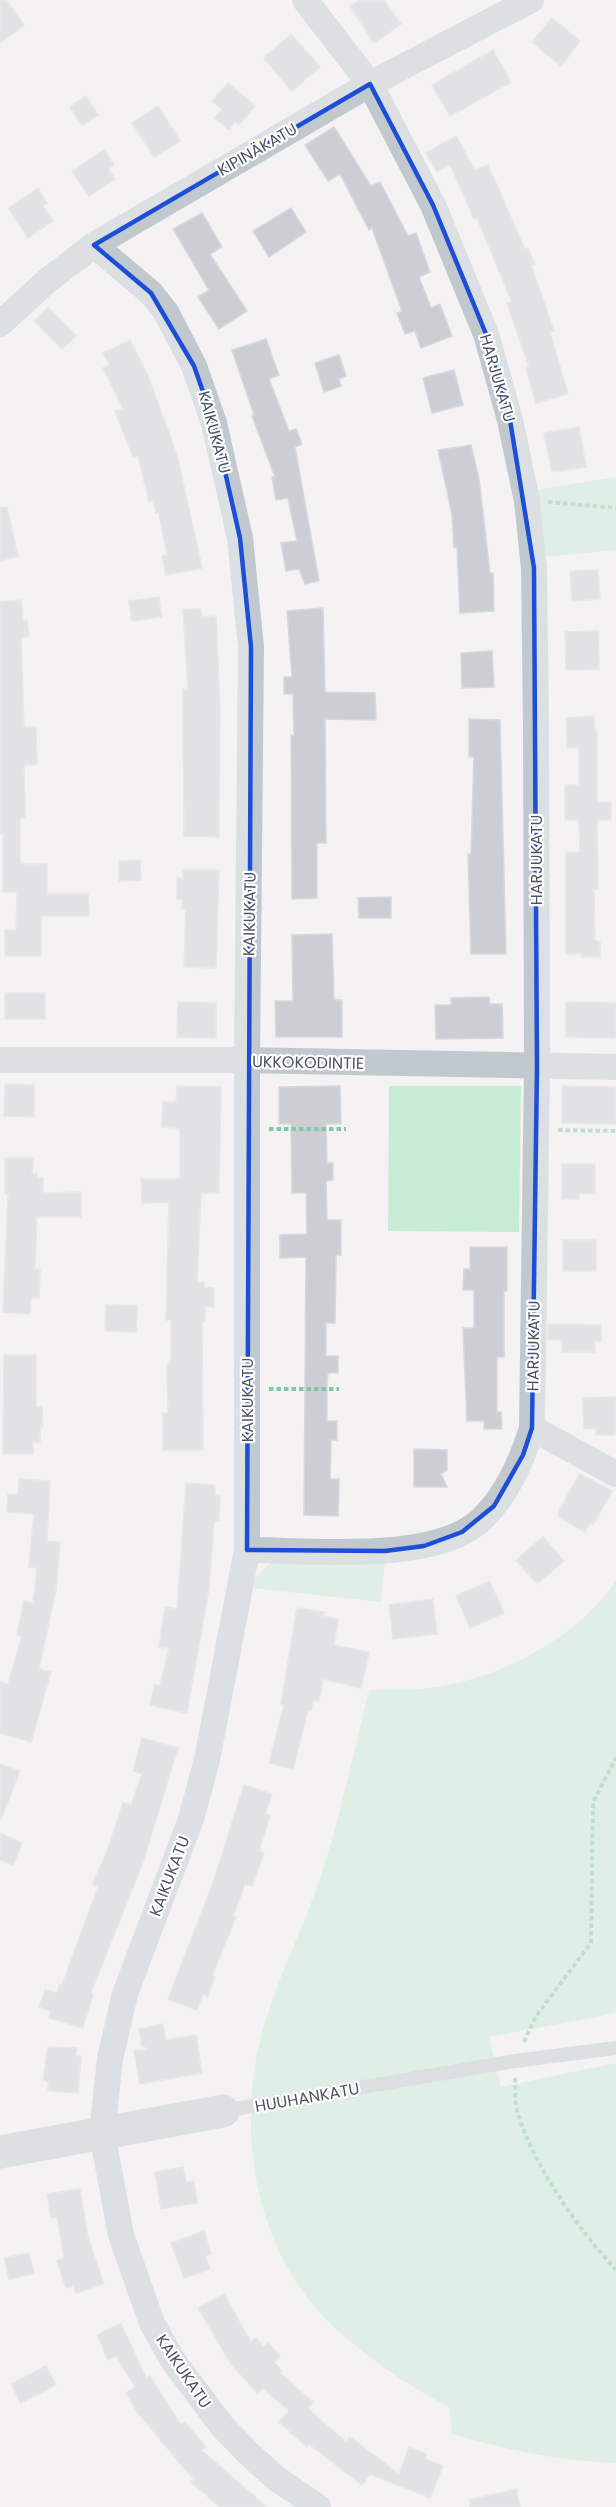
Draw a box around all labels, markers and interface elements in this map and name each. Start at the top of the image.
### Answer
street label: KIPINÄKATU [213,117,301,182]
street label: HARJUKATU [474,331,521,425]
street label: KAIKUKATU [192,388,237,476]
street label: HARJUKATU [525,815,548,905]
street label: KAIKUKATU [237,872,262,956]
street label: UKKOKODINTIE [252,1050,364,1075]
street label: HARJUKATU [521,1300,546,1392]
street label: KAIKUKATU [236,1358,259,1442]
street label: KAIKUKATU [144,1833,195,1920]
street label: HUUHANKATU [253,2077,361,2118]
street label: KAIKUKATU [150,2330,217,2413]

